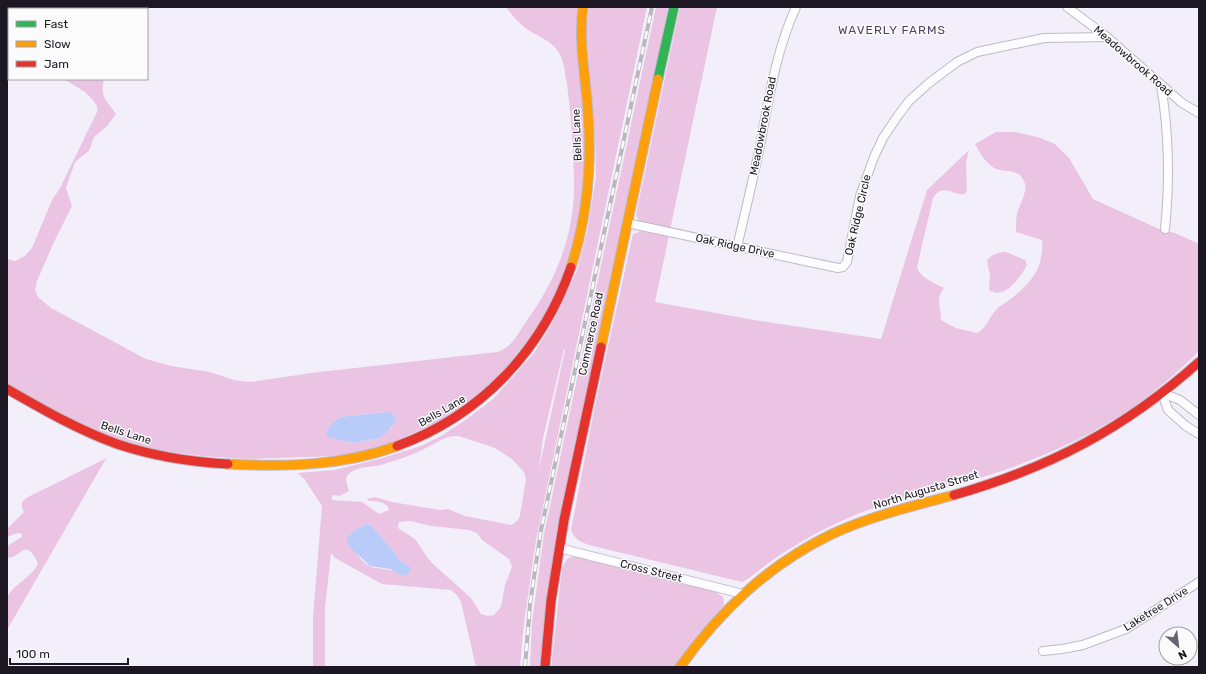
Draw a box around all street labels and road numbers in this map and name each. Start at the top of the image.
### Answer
street label: Meadowbrook Road [1091,23,1175,99]
street label: Meadowbrook Road [747,76,779,176]
street label: Bells Lane [570,109,584,161]
street label: Oak Ridge Circle [842,173,874,257]
street label: Oak Ridge Drive [694,231,776,261]
street label: Commerce Road [576,291,606,377]
street label: Bells Lane [416,392,468,430]
street label: Bells Lane [99,419,153,447]
street label: North Augusta Street [872,468,981,512]
street label: Cross Street [619,557,684,585]
street label: Laketree Drive [1121,584,1191,634]

